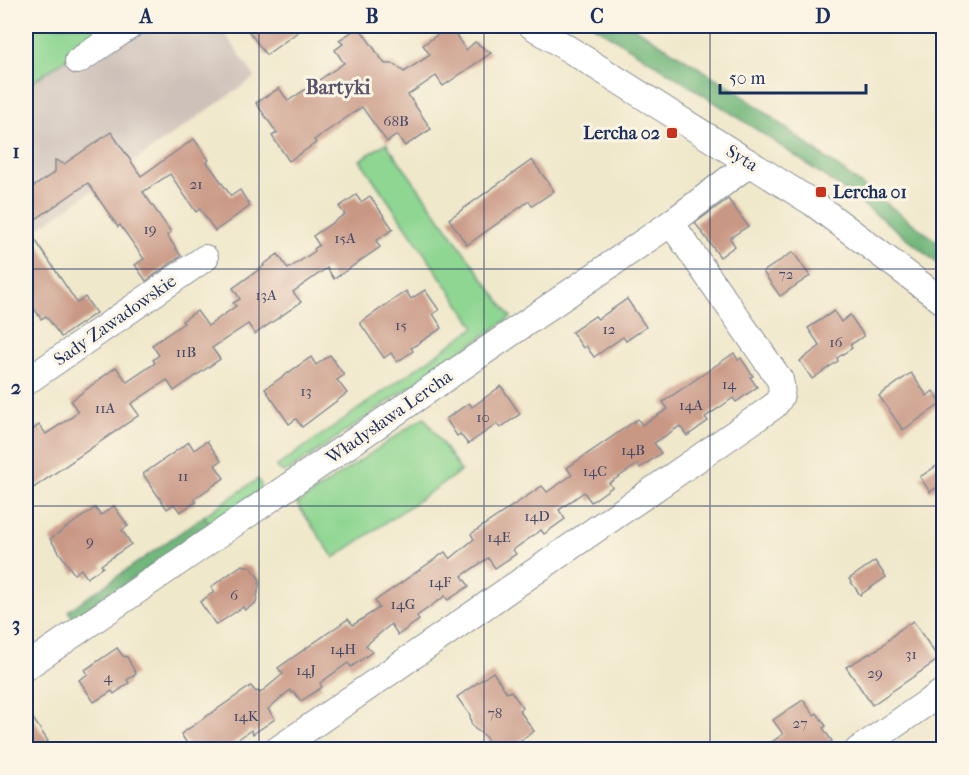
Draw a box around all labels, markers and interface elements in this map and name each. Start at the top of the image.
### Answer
text: A [138,5,154,28]
text: B [365,5,379,28]
text: C [590,5,604,28]
text: D [815,5,831,28]
scale bar [720,57,866,95]
text: 50 m [729,68,766,89]
district label: Bartyki [306,76,371,99]
house number: 68B [383,112,409,130]
place label: Lercha 02 [583,123,660,144]
marker: Lercha 02 [665,126,679,140]
text: 1 [12,140,20,163]
street label: Syta [722,141,762,177]
house number: 21 [189,175,203,193]
place label: Lercha 01 [833,182,907,203]
marker: Lercha 01 [814,185,828,199]
house number: 19 [143,220,157,238]
house number: 15A [334,229,356,247]
house number: 72 [779,265,794,283]
street label: Sady Zawadowskie [50,270,180,370]
house number: 13A [255,286,277,304]
house number: 15 [395,316,407,334]
house number: 12 [602,320,616,338]
house number: 16 [829,333,844,351]
house number: 11B [176,343,196,361]
street label: Władysława Lercha [322,366,457,469]
house number: 14 [722,375,737,393]
text: 2 [11,376,21,399]
house number: 13 [300,382,312,400]
house number: 14A [679,396,703,414]
house number: 11A [95,399,115,417]
house number: 10 [476,408,490,426]
house number: 14B [621,441,645,459]
house number: 14C [583,462,607,480]
house number: 11 [178,467,188,485]
house number: 14D [524,507,550,525]
house number: 14E [487,528,511,546]
house number: 9 [86,532,94,550]
house number: 14F [429,573,451,591]
house number: 6 [230,586,239,604]
house number: 14G [391,595,416,613]
text: 3 [12,613,20,636]
house number: 14H [330,640,356,658]
house number: 31 [905,645,917,663]
house number: 14J [296,661,316,679]
house number: 29 [867,664,883,682]
house number: 4 [104,668,114,686]
house number: 78 [488,704,502,722]
house number: 14K [233,707,260,725]
house number: 27 [793,714,807,732]

